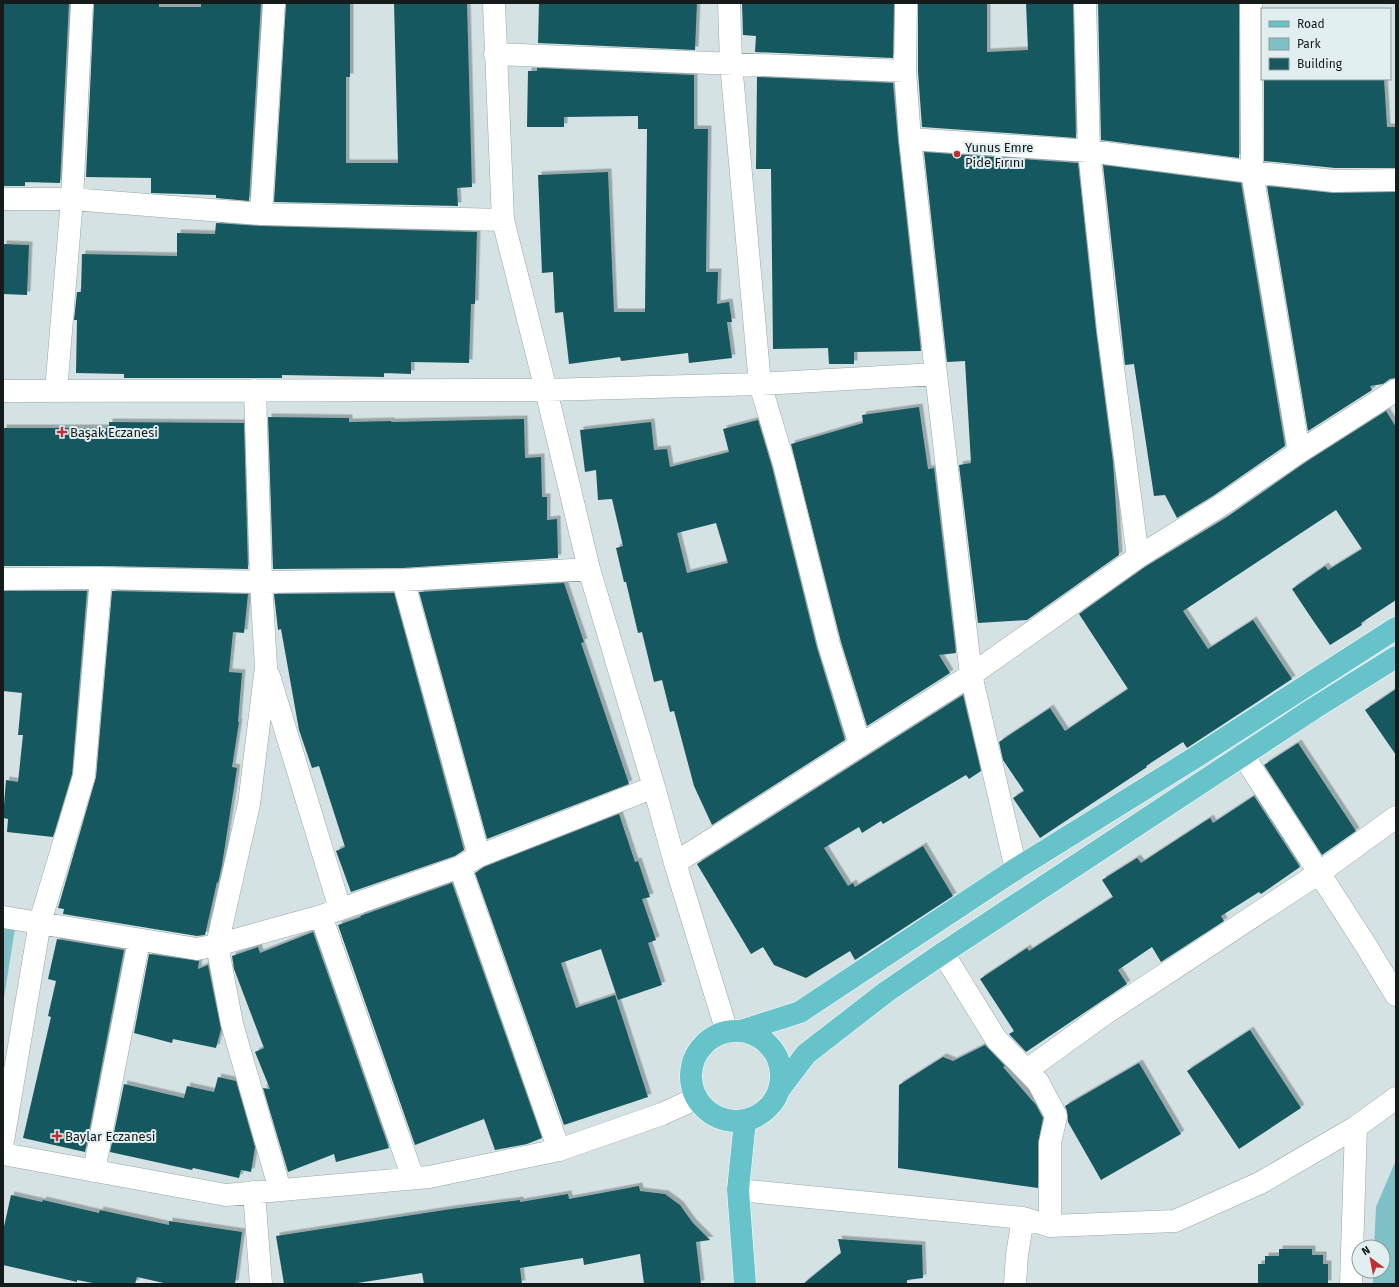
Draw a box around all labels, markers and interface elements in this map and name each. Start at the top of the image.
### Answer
legend [1261,8,1391,80]
text: Road [1297,17,1325,31]
text: Park [1297,37,1321,51]
text: Building [1297,57,1343,71]
place label: Yunus Emre Pide Fırını [965,140,1033,170]
marker: Yunus Emre Pide Fırını [952,149,962,159]
place label: Başak Eczanesi [70,425,158,440]
marker: Başak Eczanesi [57,427,67,437]
place label: Baylar Eczanesi [65,1129,155,1144]
marker: Baylar Eczanesi [52,1131,62,1141]
north arrow [1351,1239,1391,1279]
text: N [1359,1243,1373,1258]

